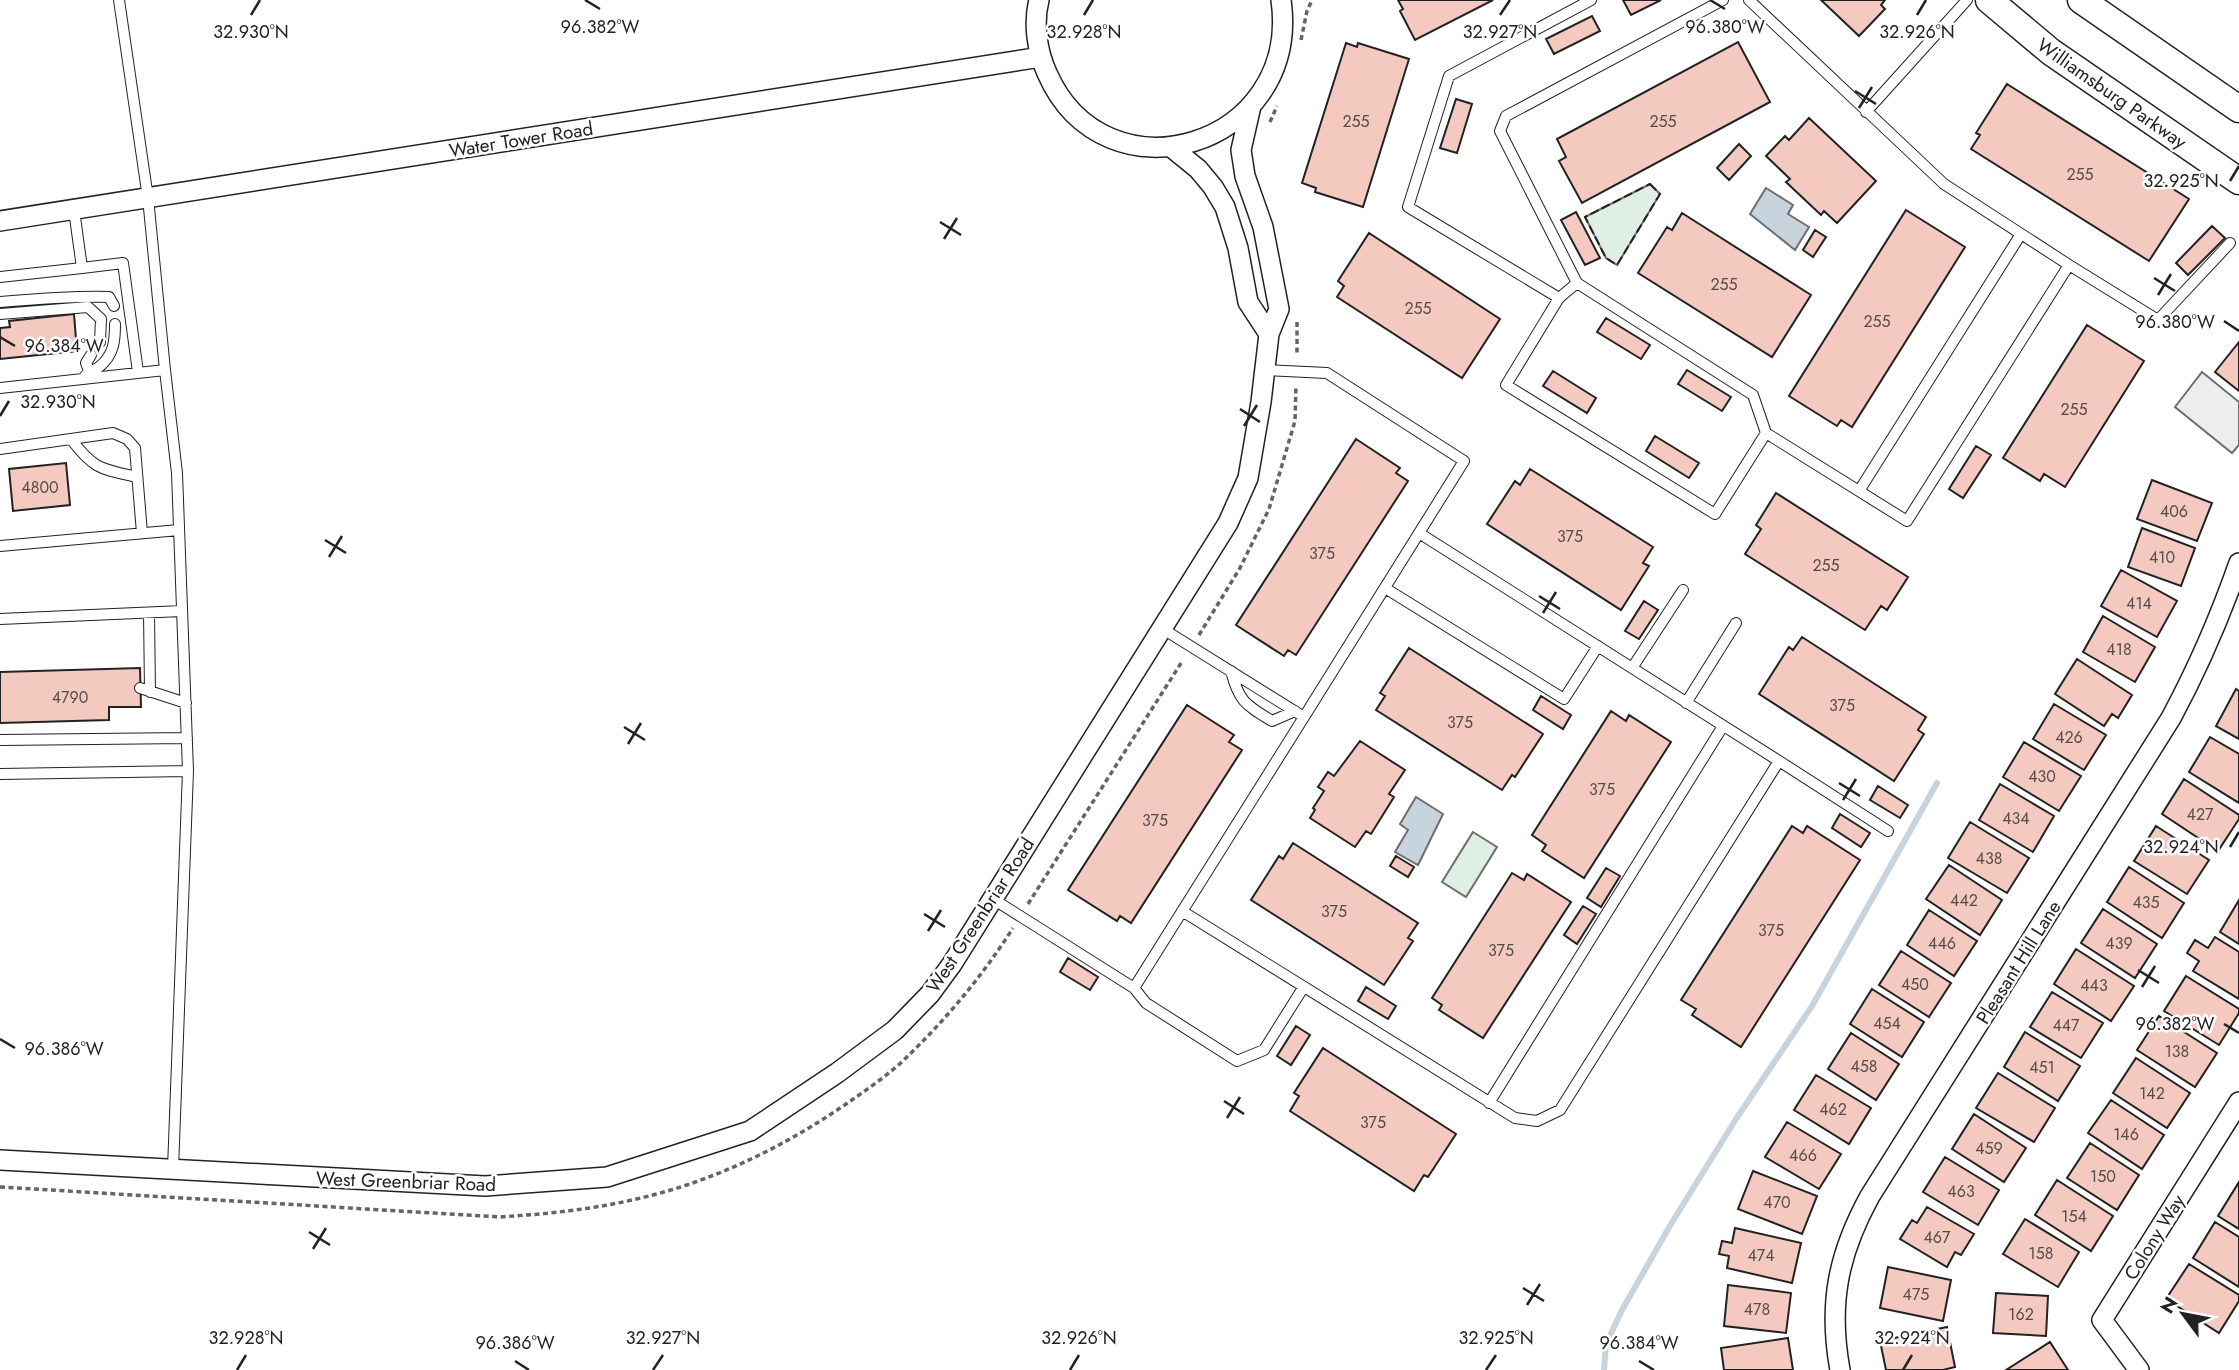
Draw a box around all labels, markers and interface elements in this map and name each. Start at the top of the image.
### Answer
text: 96.382°W [561,14,640,40]
text: 96.380°W [1685,14,1765,40]
text: 32.930°N [213,19,289,45]
text: 32.928°N [1047,19,1121,45]
text: 32.927°N [1463,19,1537,45]
text: 32.926°N [1879,19,1955,45]
street label: Williamsburg Parkway [2031,32,2193,156]
house number: 255 [1342,110,1370,133]
house number: 255 [1649,110,1677,133]
street label: Water Tower Road [447,115,595,164]
house number: 255 [2066,163,2094,186]
text: 32.925°N [2143,168,2219,194]
house number: 255 [1710,273,1738,296]
house number: 255 [1404,297,1432,320]
text: 96.380°W [2135,309,2215,335]
house number: 255 [1863,310,1891,333]
text: 96.384°W [24,333,104,359]
text: 32.930°N [20,389,96,415]
house number: 255 [2060,398,2088,421]
house number: 4800 [21,476,59,499]
house number: 406 [2160,500,2188,523]
house number: 375 [1557,525,1583,548]
house number: 375 [1309,542,1335,565]
house number: 410 [2149,546,2175,569]
house number: 255 [1812,554,1840,577]
house number: 414 [2126,592,2152,615]
house number: 418 [2106,638,2132,661]
house number: 4790 [52,686,88,709]
house number: 375 [1829,694,1855,717]
house number: 375 [1447,711,1473,734]
house number: 426 [2055,726,2083,749]
house number: 430 [2028,765,2056,788]
house number: 375 [1589,778,1615,801]
house number: 427 [2187,803,2214,826]
house number: 434 [2002,807,2030,830]
house number: 375 [1142,809,1168,832]
street label: West Greenbriar Road [920,832,1041,998]
text: 32.924°N [2143,834,2219,860]
house number: 438 [1976,847,2002,870]
house number: 442 [1950,889,1978,912]
house number: 435 [2132,891,2160,914]
street label: Pleasant Hill Lane [1970,895,2067,1029]
house number: 375 [1321,900,1347,923]
house number: 375 [1758,919,1784,942]
house number: 446 [1928,932,1956,955]
house number: 439 [2105,932,2133,955]
house number: 375 [1488,939,1514,962]
house number: 450 [1901,973,1929,996]
house number: 443 [2080,974,2108,997]
text: 96.382°W [2136,1011,2215,1037]
house number: 454 [1873,1012,1901,1035]
house number: 447 [2052,1014,2080,1037]
text: 96.386°W [25,1036,104,1062]
house number: 138 [2165,1040,2189,1063]
house number: 458 [1850,1055,1878,1078]
house number: 451 [2029,1056,2055,1079]
house number: 142 [2139,1082,2165,1105]
house number: 462 [1819,1098,1847,1121]
house number: 375 [1360,1111,1386,1134]
house number: 146 [2113,1123,2139,1146]
house number: 459 [1975,1137,2003,1160]
house number: 466 [1789,1144,1817,1167]
street label: West Greenbriar Road [316,1165,496,1198]
house number: 150 [2090,1165,2116,1188]
house number: 463 [1947,1180,1975,1203]
street label: Colony Way [2117,1189,2192,1285]
house number: 470 [1763,1191,1791,1214]
house number: 154 [2061,1205,2087,1228]
house number: 467 [1924,1226,1951,1249]
house number: 158 [2029,1242,2053,1265]
house number: 474 [1747,1244,1775,1267]
north arrow [2148,1279,2218,1349]
house number: 475 [1903,1283,1929,1306]
text: N [2154,1292,2184,1319]
house number: 478 [1744,1298,1770,1321]
house number: 162 [2008,1303,2034,1326]
text: 32.928°N [209,1325,283,1351]
text: 32.927°N [626,1325,700,1351]
text: 32.926°N [1041,1325,1117,1351]
text: 32.925°N [1458,1325,1534,1351]
text: 32.924°N [1874,1325,1950,1351]
text: 96.386°W [476,1330,555,1356]
text: 96.384°W [1599,1330,1679,1356]

